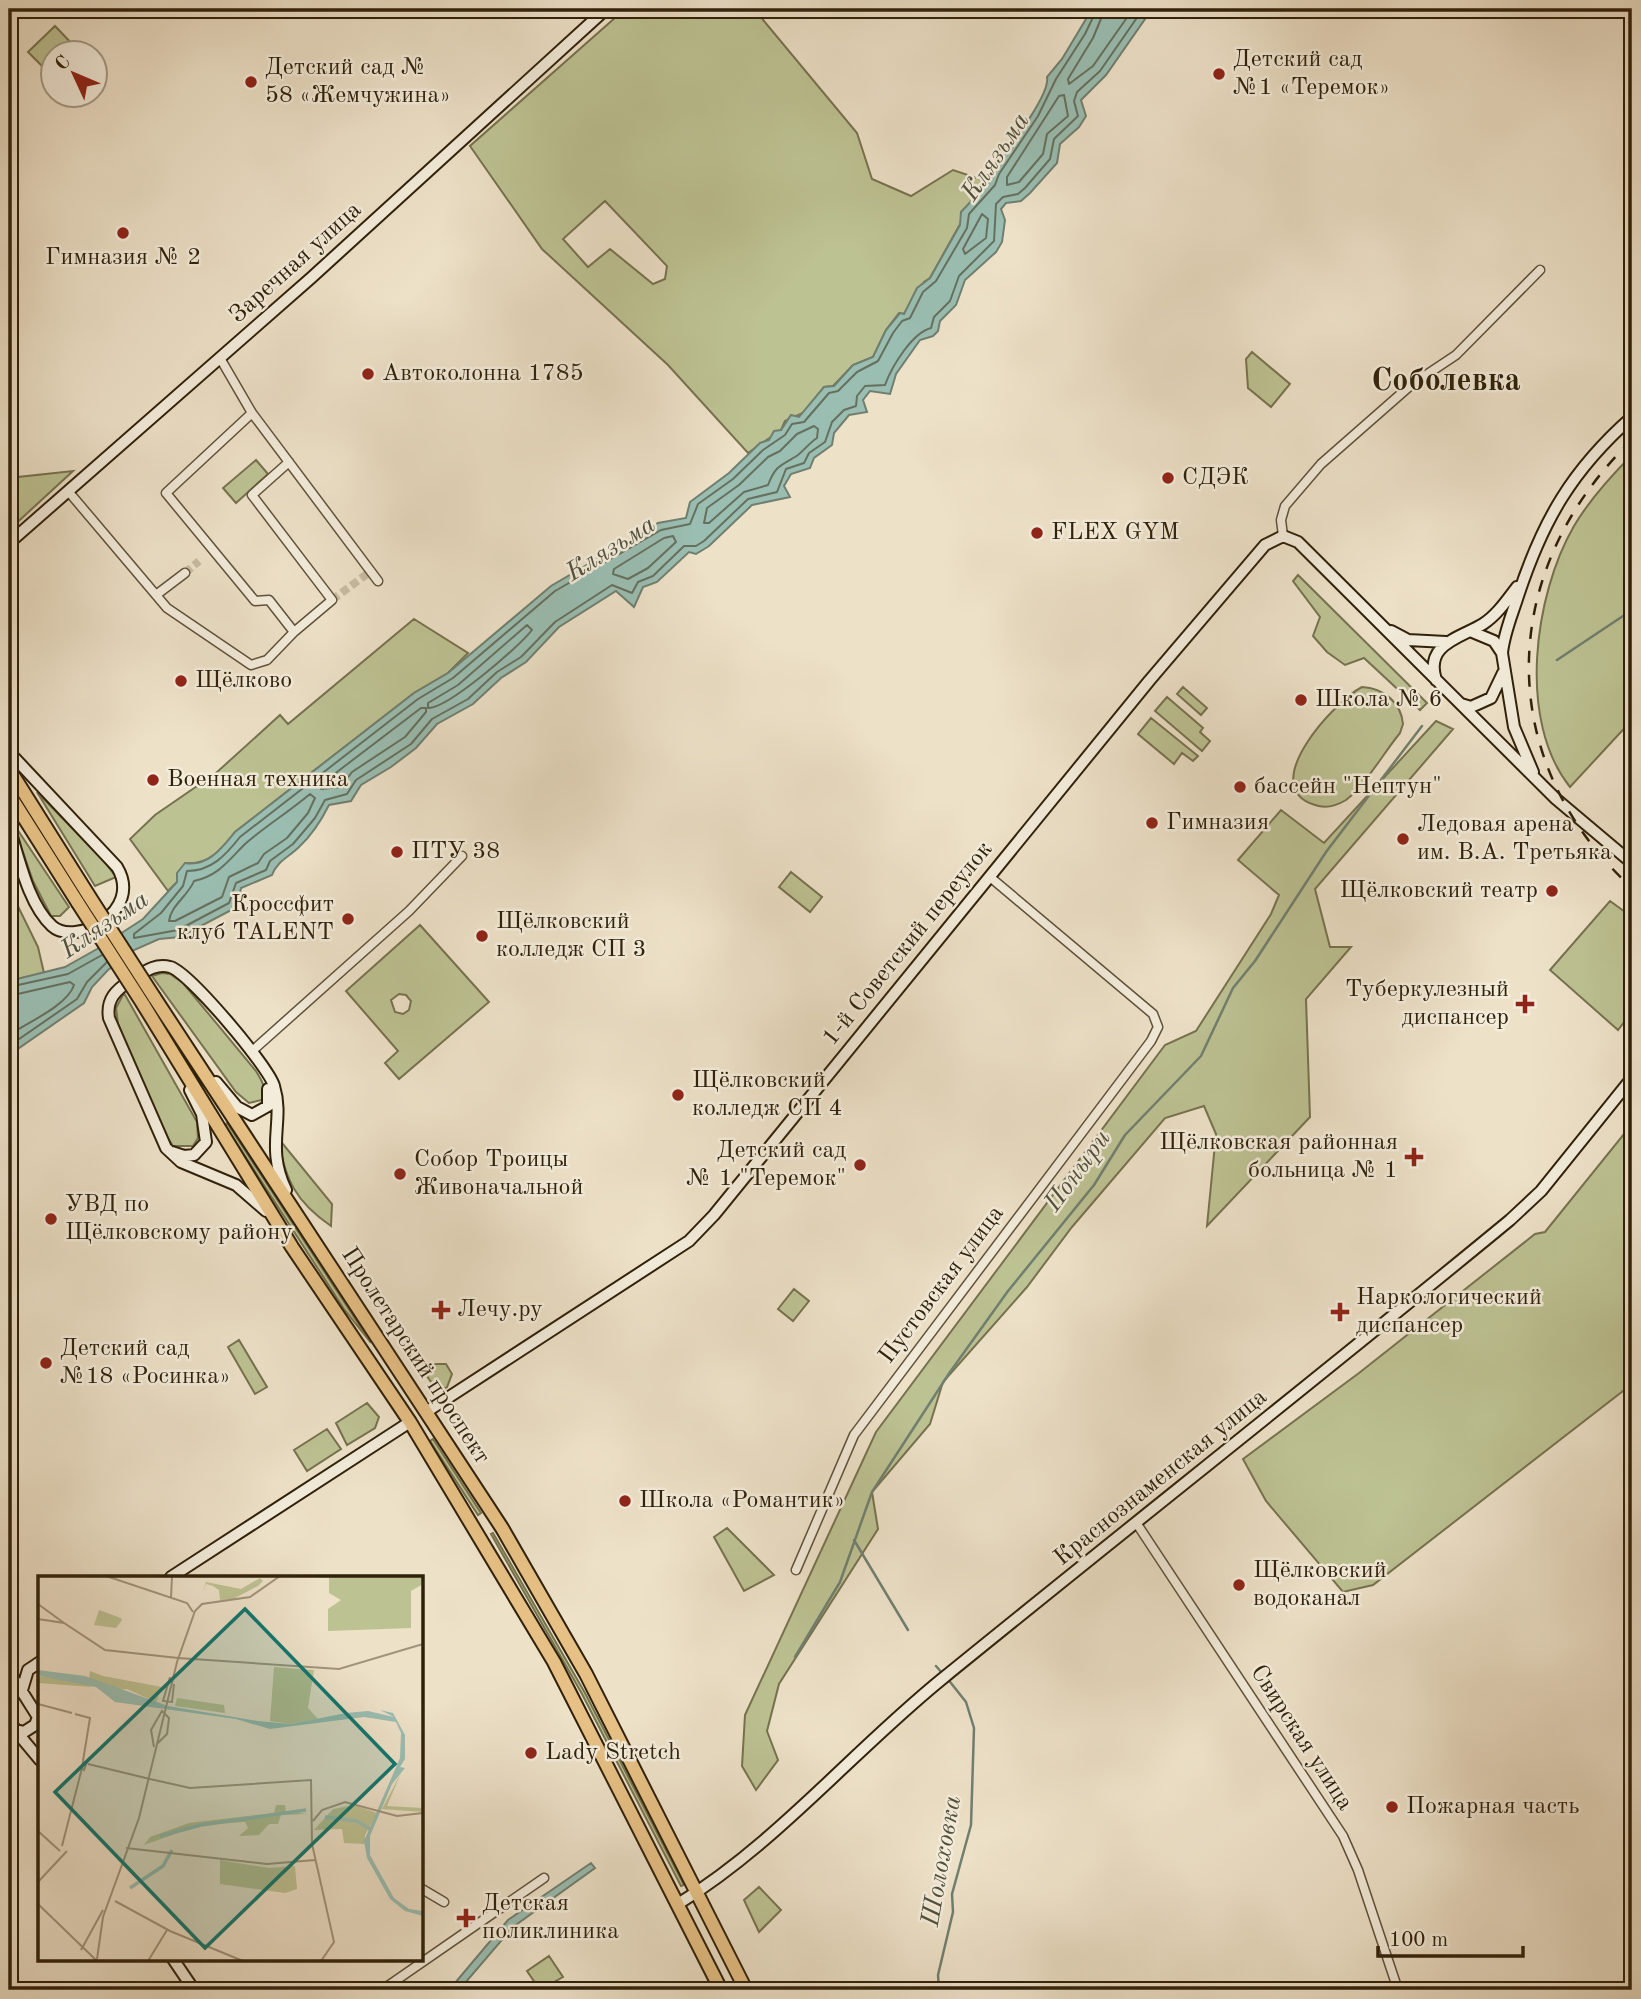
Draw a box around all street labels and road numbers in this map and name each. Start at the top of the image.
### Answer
street label: Заречная улица [226,198,367,328]
street label: 1-й Советский переулок [819,838,997,1050]
street label: Пустовская улица [875,1202,1009,1368]
street label: Пролетарский проспект [336,1244,494,1468]
street label: Краснознаменская улица [1050,1385,1272,1571]
street label: Свирская улица [1245,1661,1357,1815]

